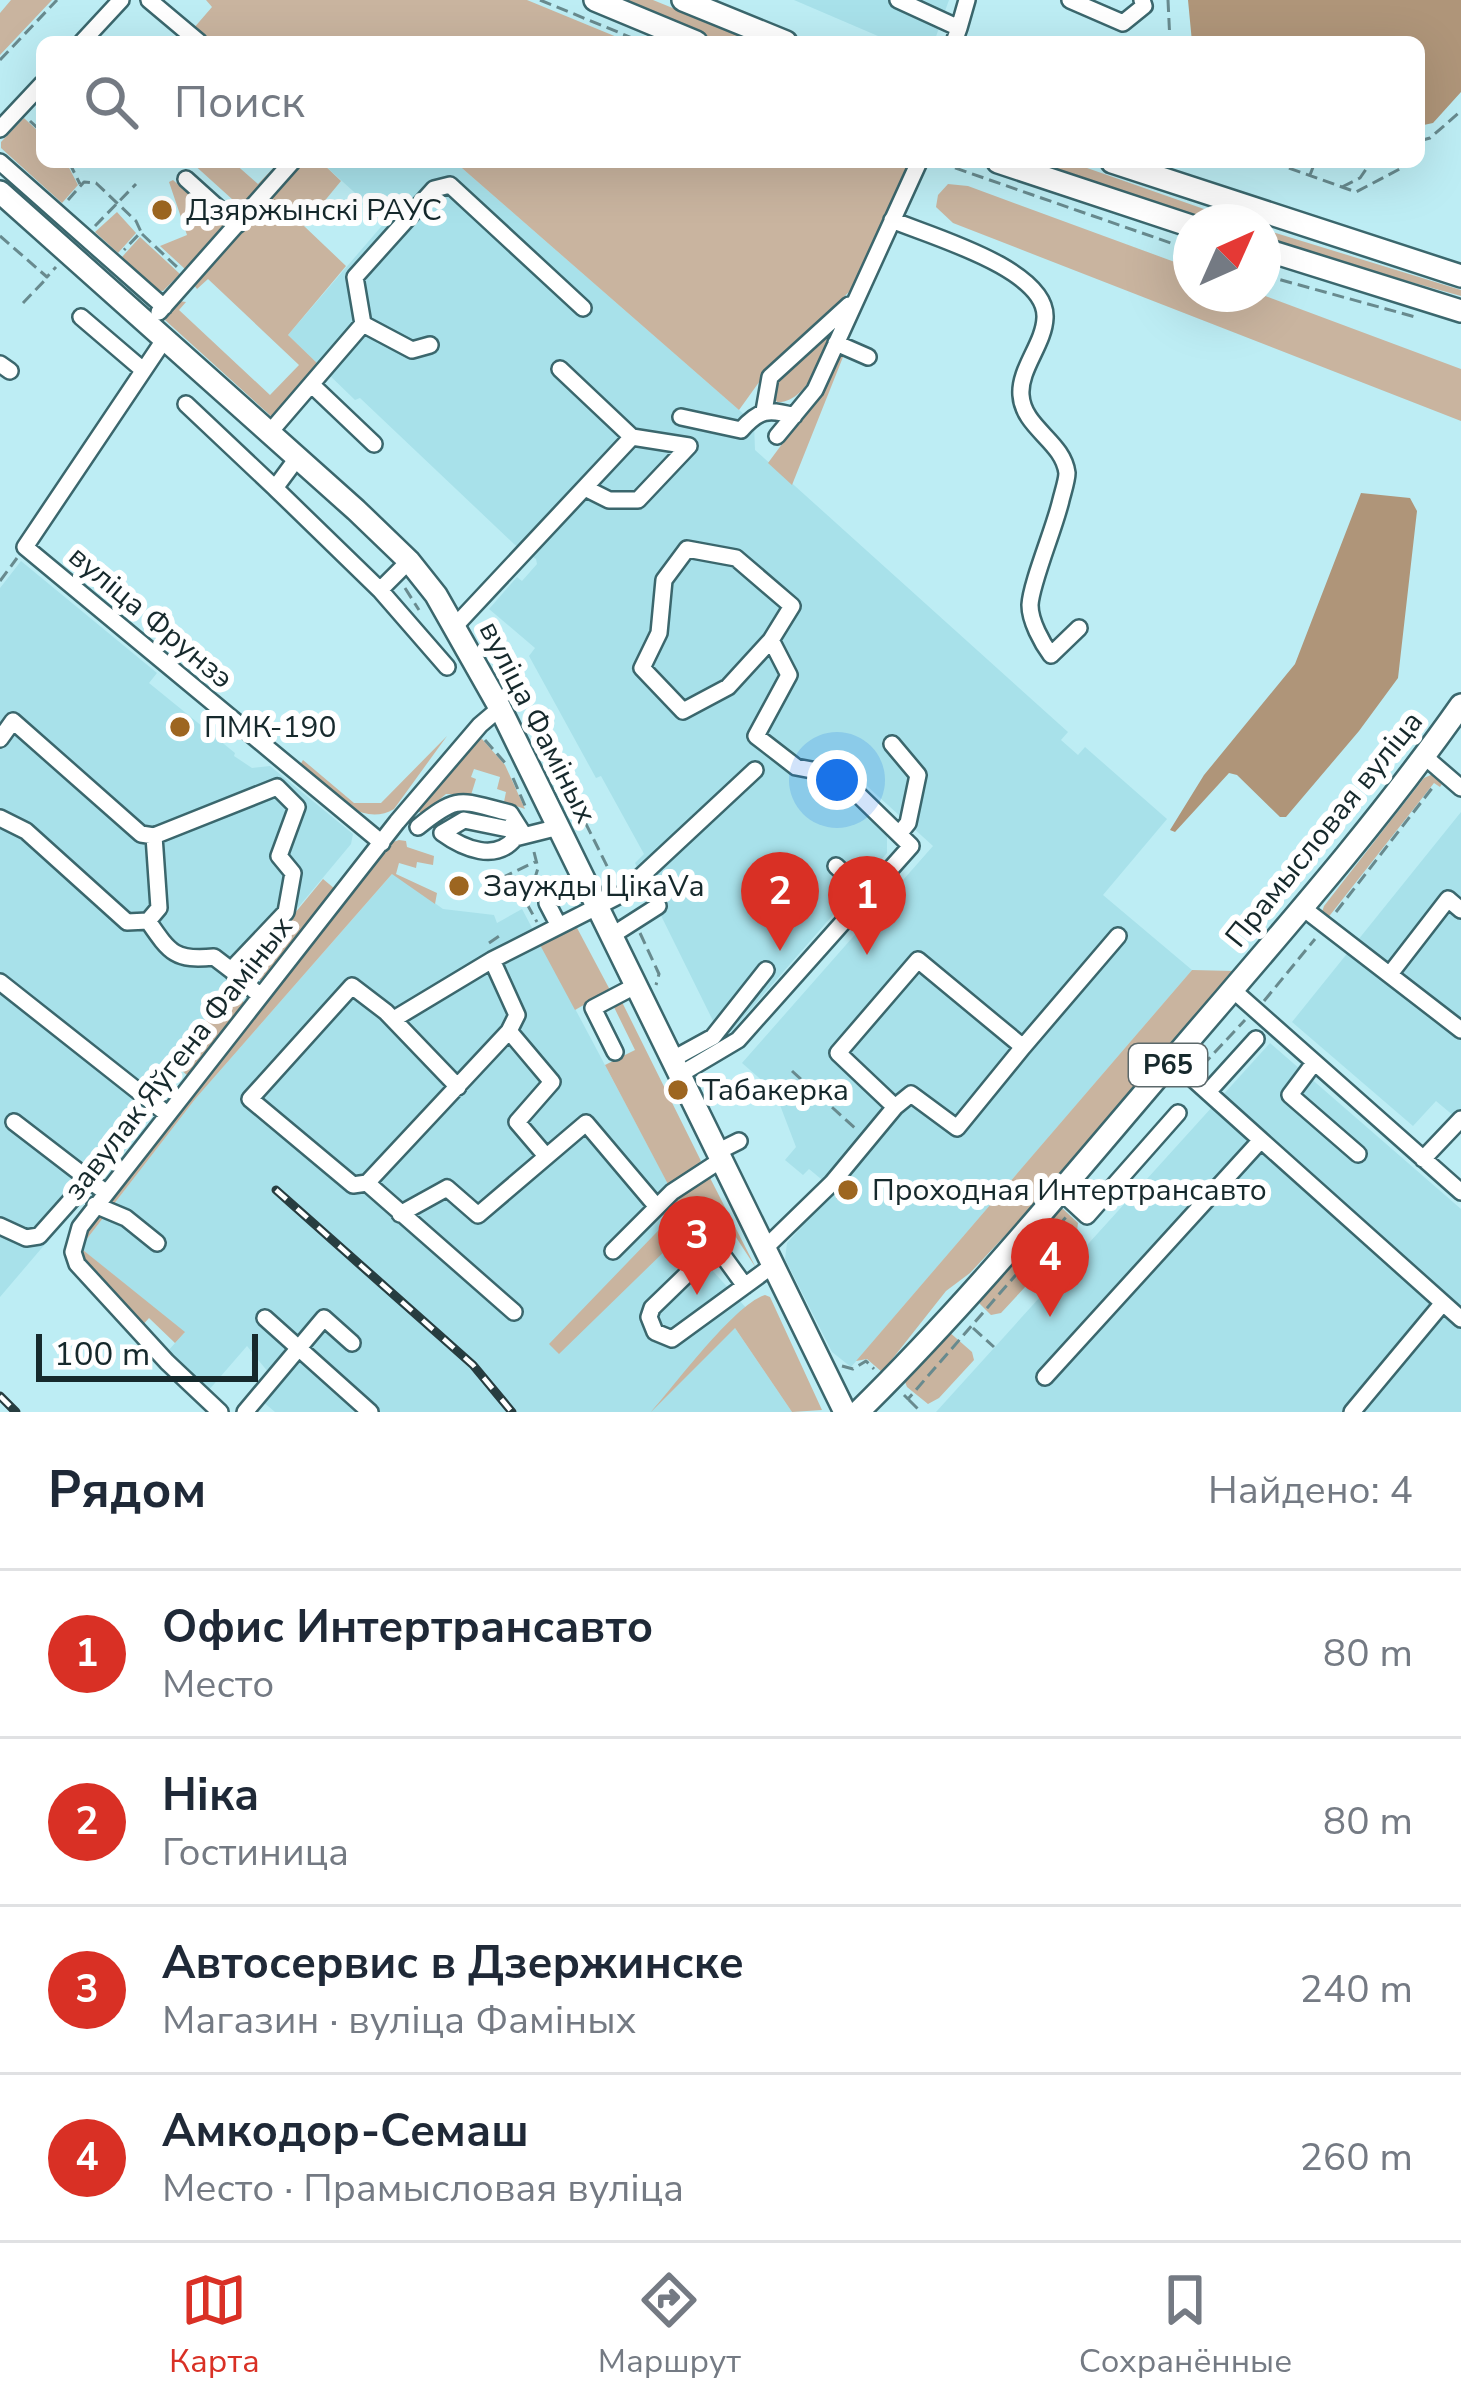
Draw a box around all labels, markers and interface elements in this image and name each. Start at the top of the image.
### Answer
search box [36,36,1425,168]
icon: search [78,69,144,135]
text: Поиск [174,72,305,133]
place label: Дзяржынскі РАУС [186,190,442,231]
marker: Дзяржынскі РАУС [149,197,175,223]
north arrow [1173,204,1281,312]
street label: вуліца Фрунзэ [60,536,242,698]
street label: вуліца Фаміных [469,614,606,830]
street label: Прамысловая вуліца [1216,703,1433,956]
place label: ПМК-190 [204,707,337,748]
marker: ПМК-190 [167,714,193,740]
your location [807,750,867,810]
pin: 2 [741,852,819,951]
pin: 1 [828,856,906,955]
place label: Заужды ЦікаVа [483,866,705,907]
marker: Заужды ЦікаVа [446,873,472,899]
street label: завулак Яўгена Фаміных [55,908,302,1209]
road number: Р65 [1129,1044,1207,1086]
place label: Табакерка [702,1070,849,1111]
marker: Табакерка [665,1077,691,1103]
place label: Проходная Интертрансавто [872,1170,1267,1211]
marker: Проходная Интертрансавто [835,1177,861,1203]
pin: 3 [658,1196,736,1295]
pin: 4 [1011,1218,1089,1317]
scale bar [36,1328,258,1381]
text: 100 m [54,1332,150,1377]
text: Рядом [48,1455,206,1525]
text: Найдено: 4 [1208,1464,1413,1517]
text: Офис Интертрансавто [162,1597,653,1658]
text: 1 [75,1627,99,1680]
text: 80 m [1323,1627,1413,1680]
text: Место [162,1658,274,1711]
text: Ніка [162,1765,259,1826]
text: 2 [75,1795,99,1848]
text: 80 m [1323,1795,1413,1848]
text: Гостиница [162,1826,349,1879]
text: Автосервис в Дзержинске [162,1933,744,1994]
text: 3 [75,1963,99,2016]
text: 240 m [1299,1963,1413,2016]
text: Магазин · вуліца Фаміных [162,1994,636,2047]
text: Амкодор-Семаш [162,2101,529,2162]
text: 4 [75,2131,99,2184]
text: 260 m [1299,2131,1413,2184]
text: Место · Прамысловая вуліца [162,2162,684,2215]
tab: Карта [169,2267,260,2384]
tab: Маршрут [598,2267,741,2384]
tab: Сохранённые [1079,2267,1292,2384]

